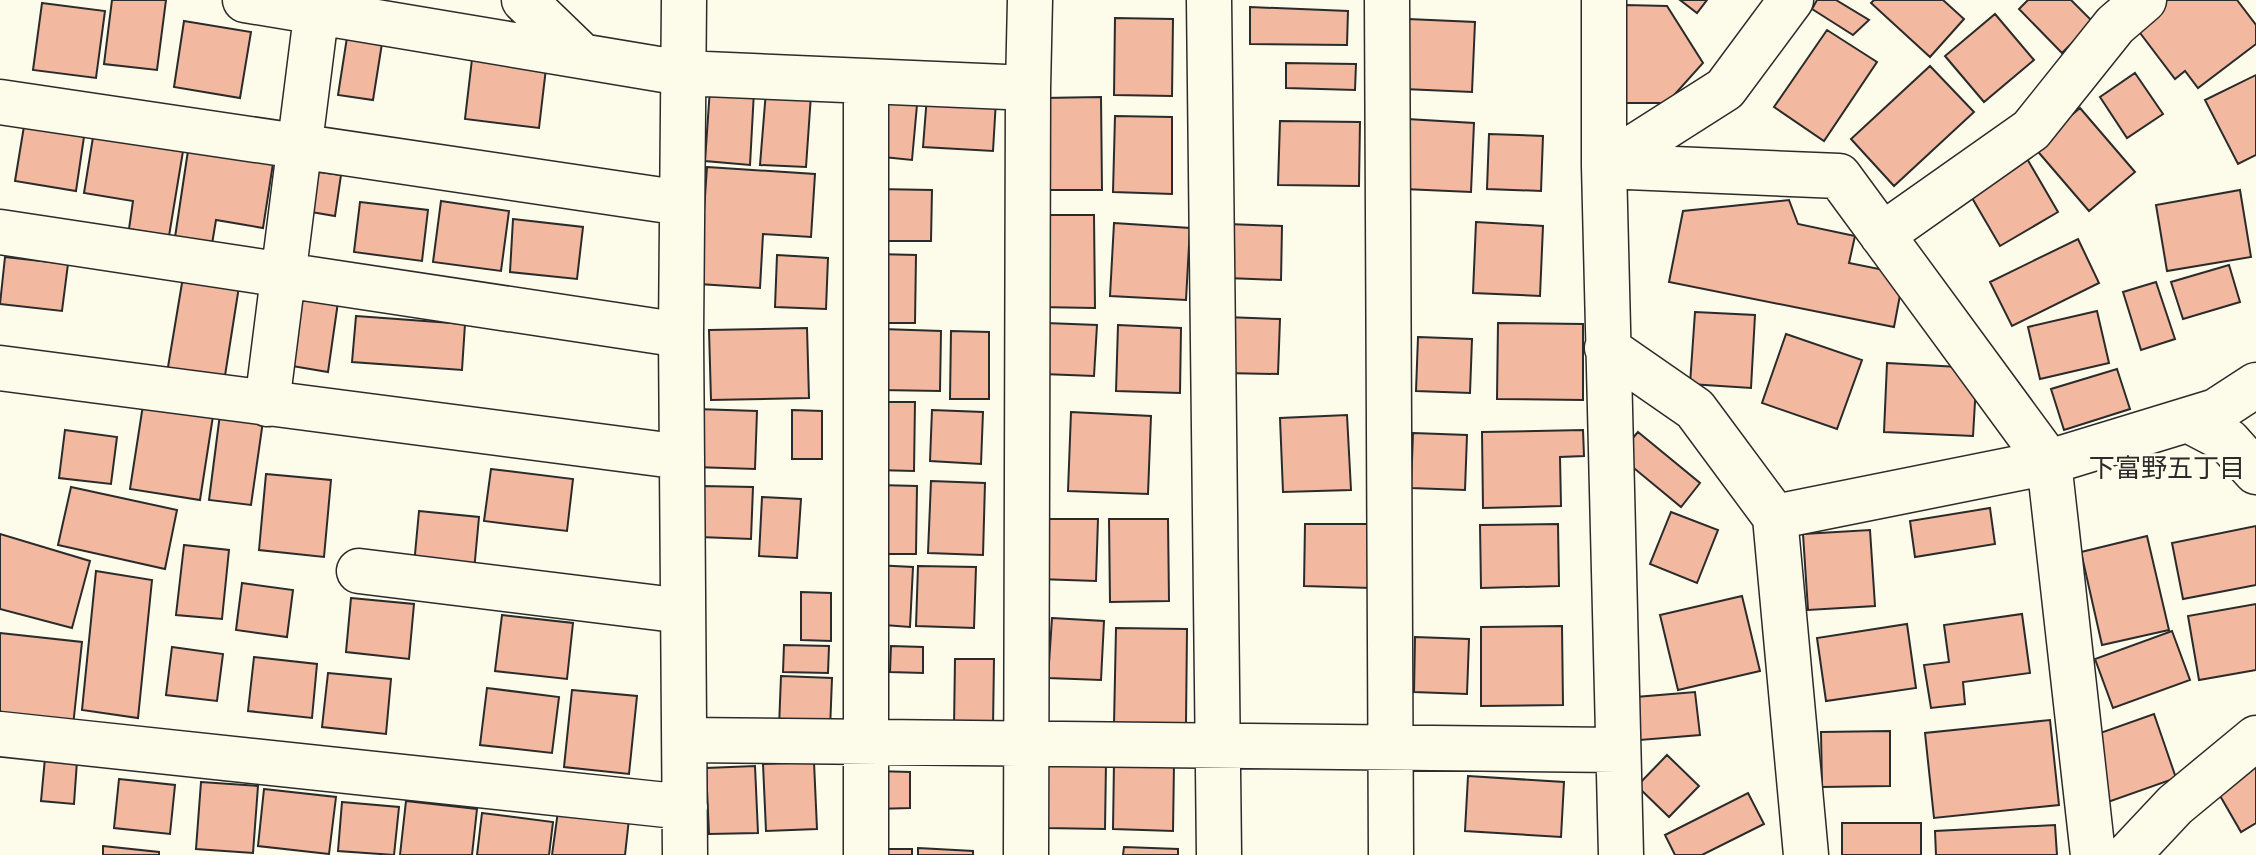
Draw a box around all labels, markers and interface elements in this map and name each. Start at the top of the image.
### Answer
district label: 下富野五丁目 [2089,453,2245,483]

